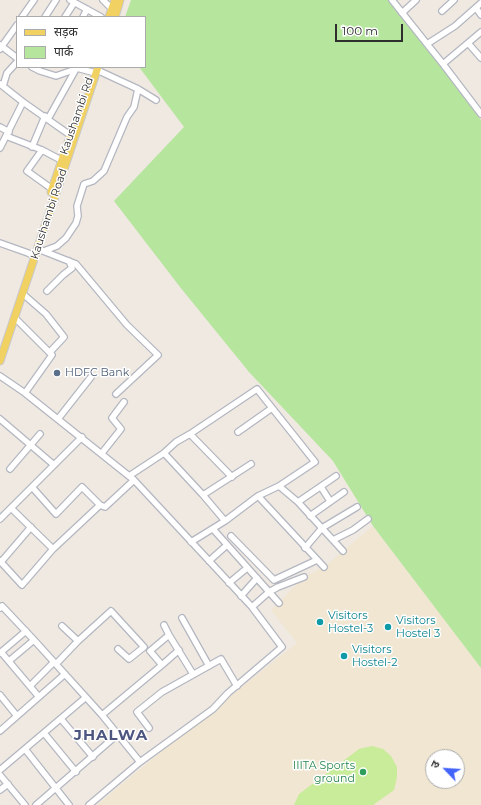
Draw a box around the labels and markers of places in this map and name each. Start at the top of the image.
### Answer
place label: HDFC Bank [65,366,129,380]
marker: HDFC Bank [52,368,62,378]
place label: Visitors Hostel-3 [328,609,373,635]
place label: Visitors Hostel 3 [396,614,440,640]
marker: Visitors Hostel-3 [315,617,325,627]
marker: Visitors Hostel 3 [383,622,393,632]
place label: Visitors Hostel-2 [352,643,397,669]
marker: Visitors Hostel-2 [339,651,349,661]
place label: IIITA Sports ground [293,759,355,785]
marker: IIITA Sports ground [358,767,368,777]

